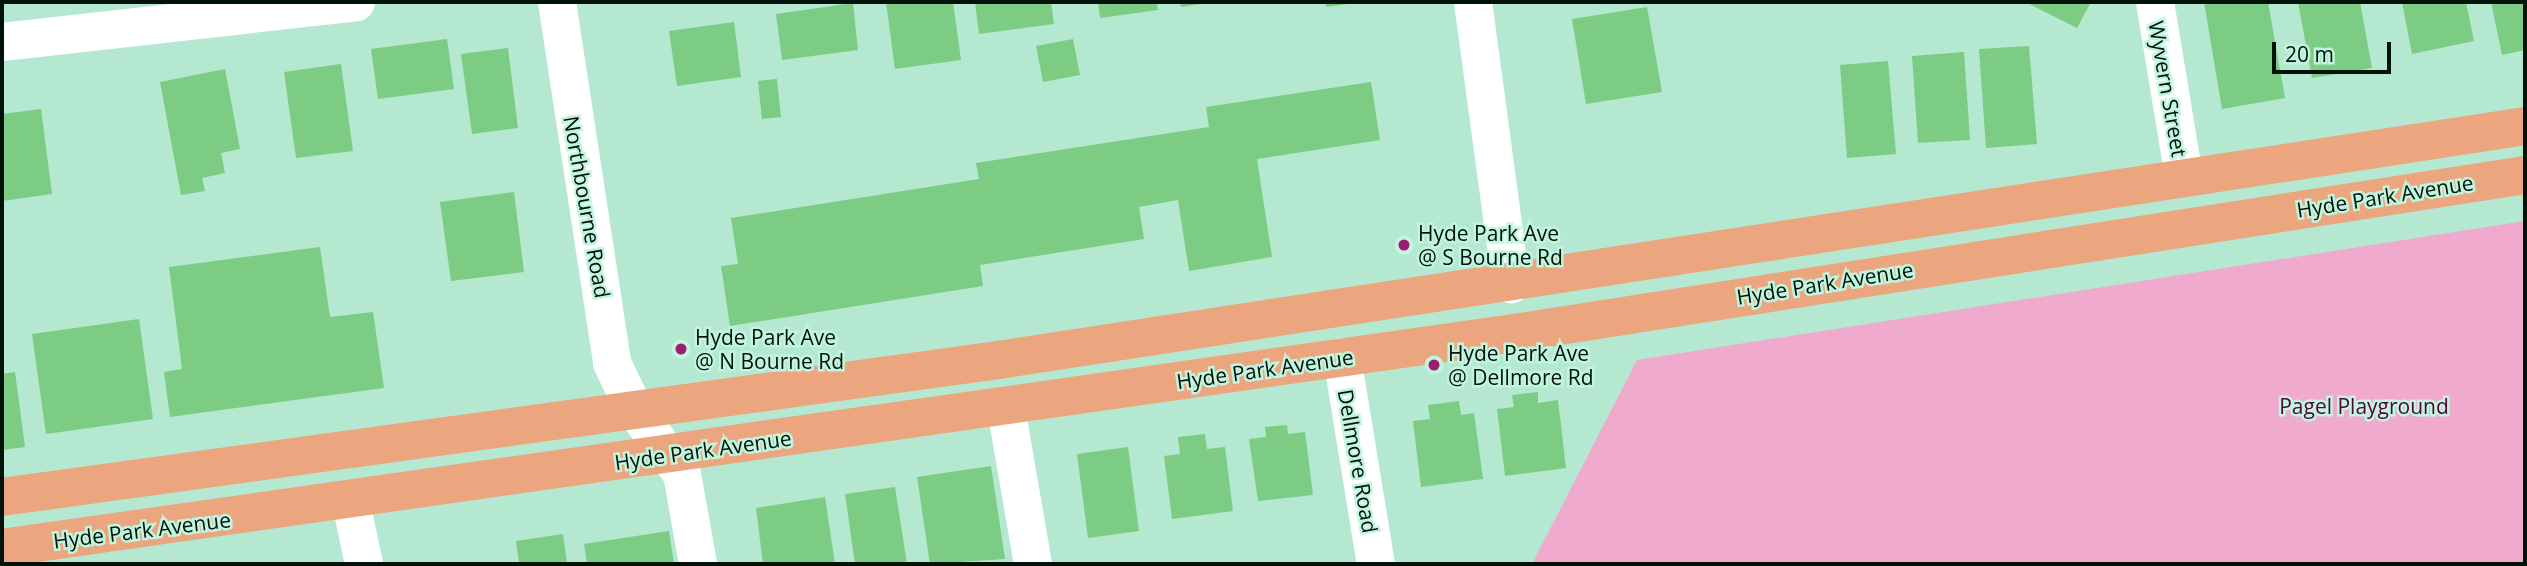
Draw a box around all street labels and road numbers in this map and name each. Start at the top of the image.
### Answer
street label: Wyvern Street [2144,19,2192,159]
street label: Northbourne Road [559,114,615,300]
street label: Hyde Park Avenue [2295,170,2475,222]
street label: Hyde Park Avenue [1735,257,1915,309]
street label: Hyde Park Avenue [1175,344,1355,394]
street label: Dellmore Road [1333,387,1383,535]
street label: Hyde Park Avenue [613,425,793,475]
street label: Hyde Park Avenue [52,507,232,553]

